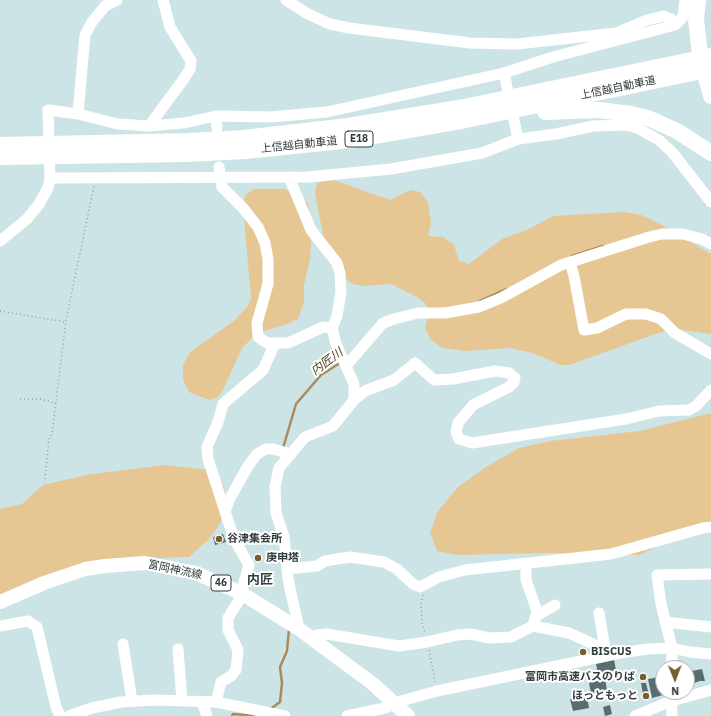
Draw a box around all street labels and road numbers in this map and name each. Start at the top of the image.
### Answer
street label: 上信越自動車道 [579,74,657,102]
road number: E18 [345,131,373,147]
street label: 上信越自動車道 [260,134,338,156]
street label: 富岡神流線 [147,558,203,582]
road number: 46 [211,575,231,591]

